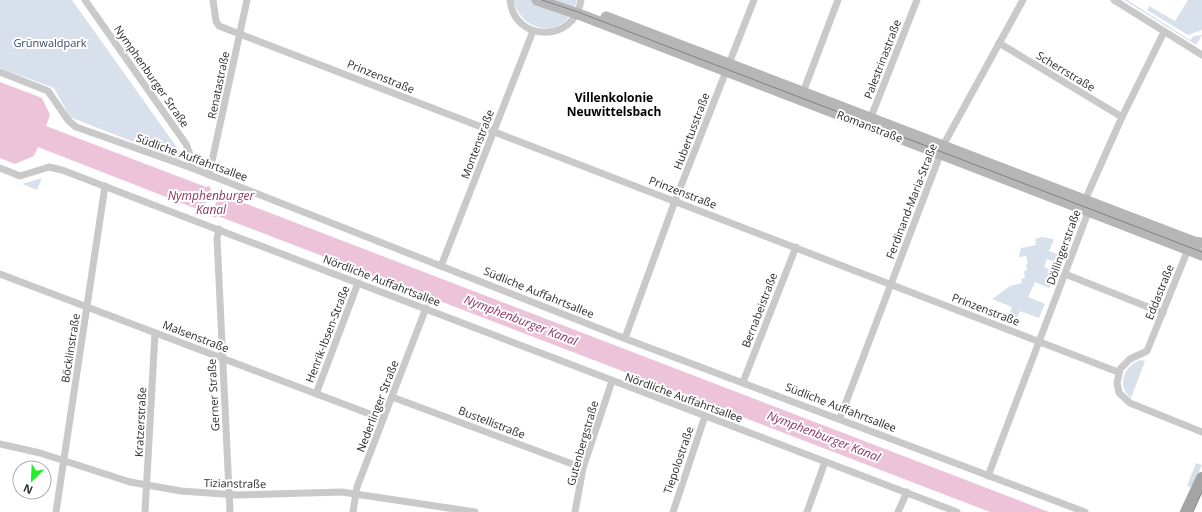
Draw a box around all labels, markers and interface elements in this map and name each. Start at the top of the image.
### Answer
street label: Palestrinastraße [860,17,904,101]
street label: Nymphenburger Straße [111,22,193,130]
park label: Grünwaldpark [13,35,87,50]
street label: Scherrstraße [1034,48,1098,94]
street label: Renatastraße [204,50,232,120]
street label: Prinzenstraße [345,56,417,96]
district label: Villenkolonie Neuwittelsbach [567,89,661,120]
street label: Hubertusstraße [669,91,713,171]
street label: Montenstraße [457,107,497,181]
street label: Romanstraße [835,107,905,145]
street label: Südliche Auffahrtsallee [134,130,250,184]
street label: Ferdinand-Maria-Straße [882,141,940,261]
street label: Prinzenstraße [647,172,719,212]
water label: Nymphenburger Kanal [168,187,256,218]
street label: Döllingerstraße [1042,207,1084,287]
street label: Nördliche Auffahrtsallee [321,251,443,309]
street label: Eddastraße [1141,262,1177,322]
street label: Südliche Auffahrtsallee [482,263,596,321]
street label: Bernabeistraße [738,270,780,350]
street label: Henrik-Ibsen-Straße [302,283,352,385]
street label: Prinzenstraße [950,289,1022,329]
water label: Nymphenburger Kanal [462,291,581,350]
street label: Böcklinstraße [57,312,83,384]
street label: Malsenstraße [161,317,231,355]
street label: Gerner Straße [204,358,222,432]
street label: Nederlinger Straße [353,358,401,454]
street label: Nördliche Auffahrtsallee [623,369,745,425]
street label: Südliche Auffahrtsallee [783,379,899,435]
street label: Kratzerstraße [131,387,149,457]
street label: Gutenbergstraße [563,399,601,487]
street label: Bustellistraße [456,402,528,442]
water label: Nymphenburger Kanal [765,407,884,466]
street label: Tiepolostraße [659,424,697,496]
north arrow [12,460,52,500]
street label: Tizianstraße [204,475,266,491]
text: N [21,481,35,498]

